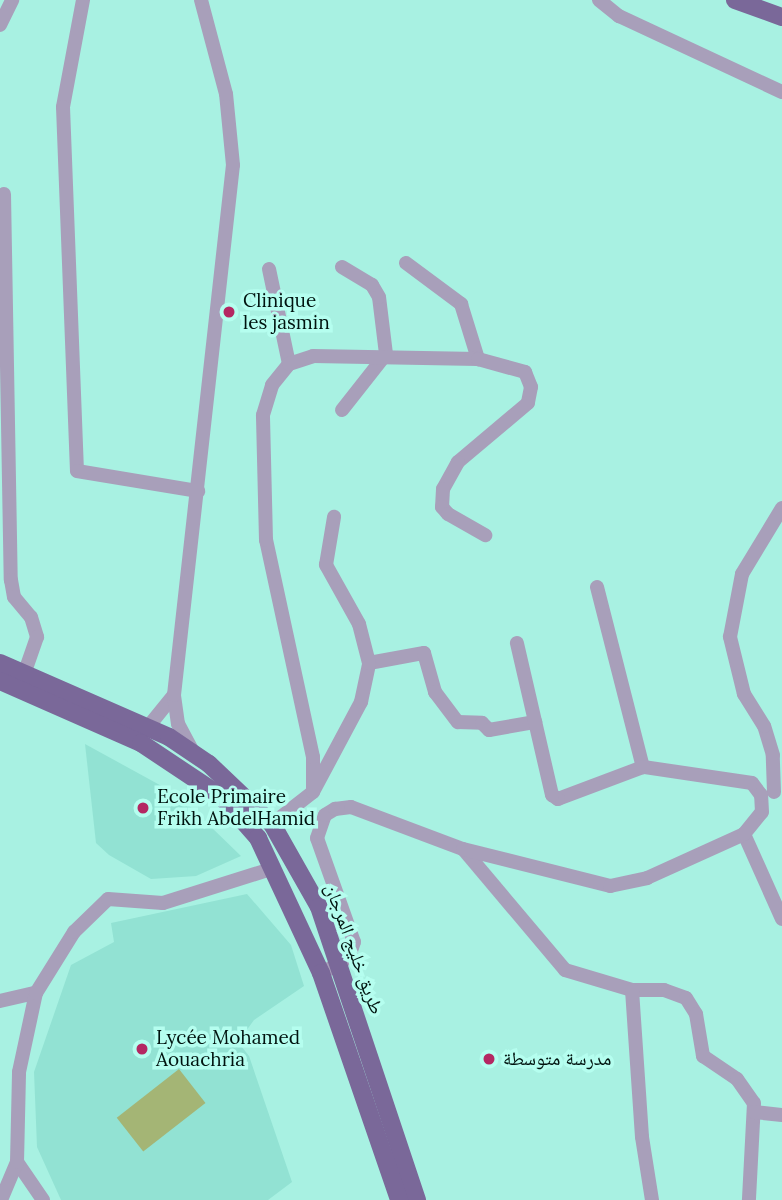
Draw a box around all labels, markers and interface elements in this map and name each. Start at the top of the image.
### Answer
place label: Clinique les jasmin [243,290,330,334]
marker: Clinique les jasmin [221,304,237,320]
place label: Ecole Primaire Frikh AbdelHamid [157,786,315,830]
marker: Ecole Primaire Frikh AbdelHamid [135,800,151,816]
street label: طريق خليج المرجان [320,881,388,1017]
place label: Lycée Mohamed Aouachria [156,1027,300,1071]
marker: Lycée Mohamed Aouachria [134,1041,150,1057]
place label: مدرسة متوسطة [503,1048,612,1070]
marker: مدرسة متوسطة [481,1051,497,1067]

